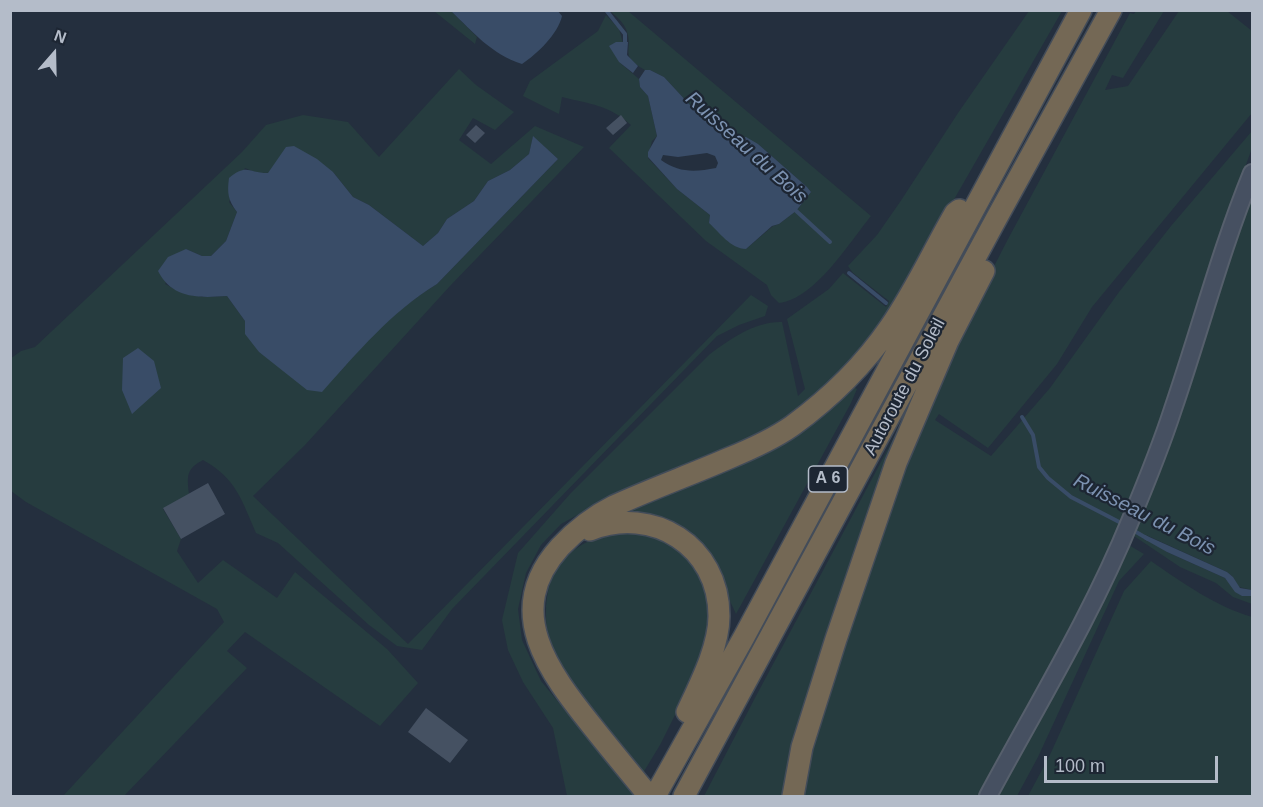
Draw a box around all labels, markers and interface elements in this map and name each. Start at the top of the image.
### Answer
north arrow [24,24,84,84]
text: N [52,27,69,47]
water label: Ruisseau du Bois [680,87,812,209]
street label: Autoroute du Soleil [860,315,950,459]
road number: A 6 [808,466,848,492]
water label: Ruisseau du Bois [1069,469,1219,561]
scale bar [1047,744,1221,782]
text: 100 m [1055,756,1105,776]

